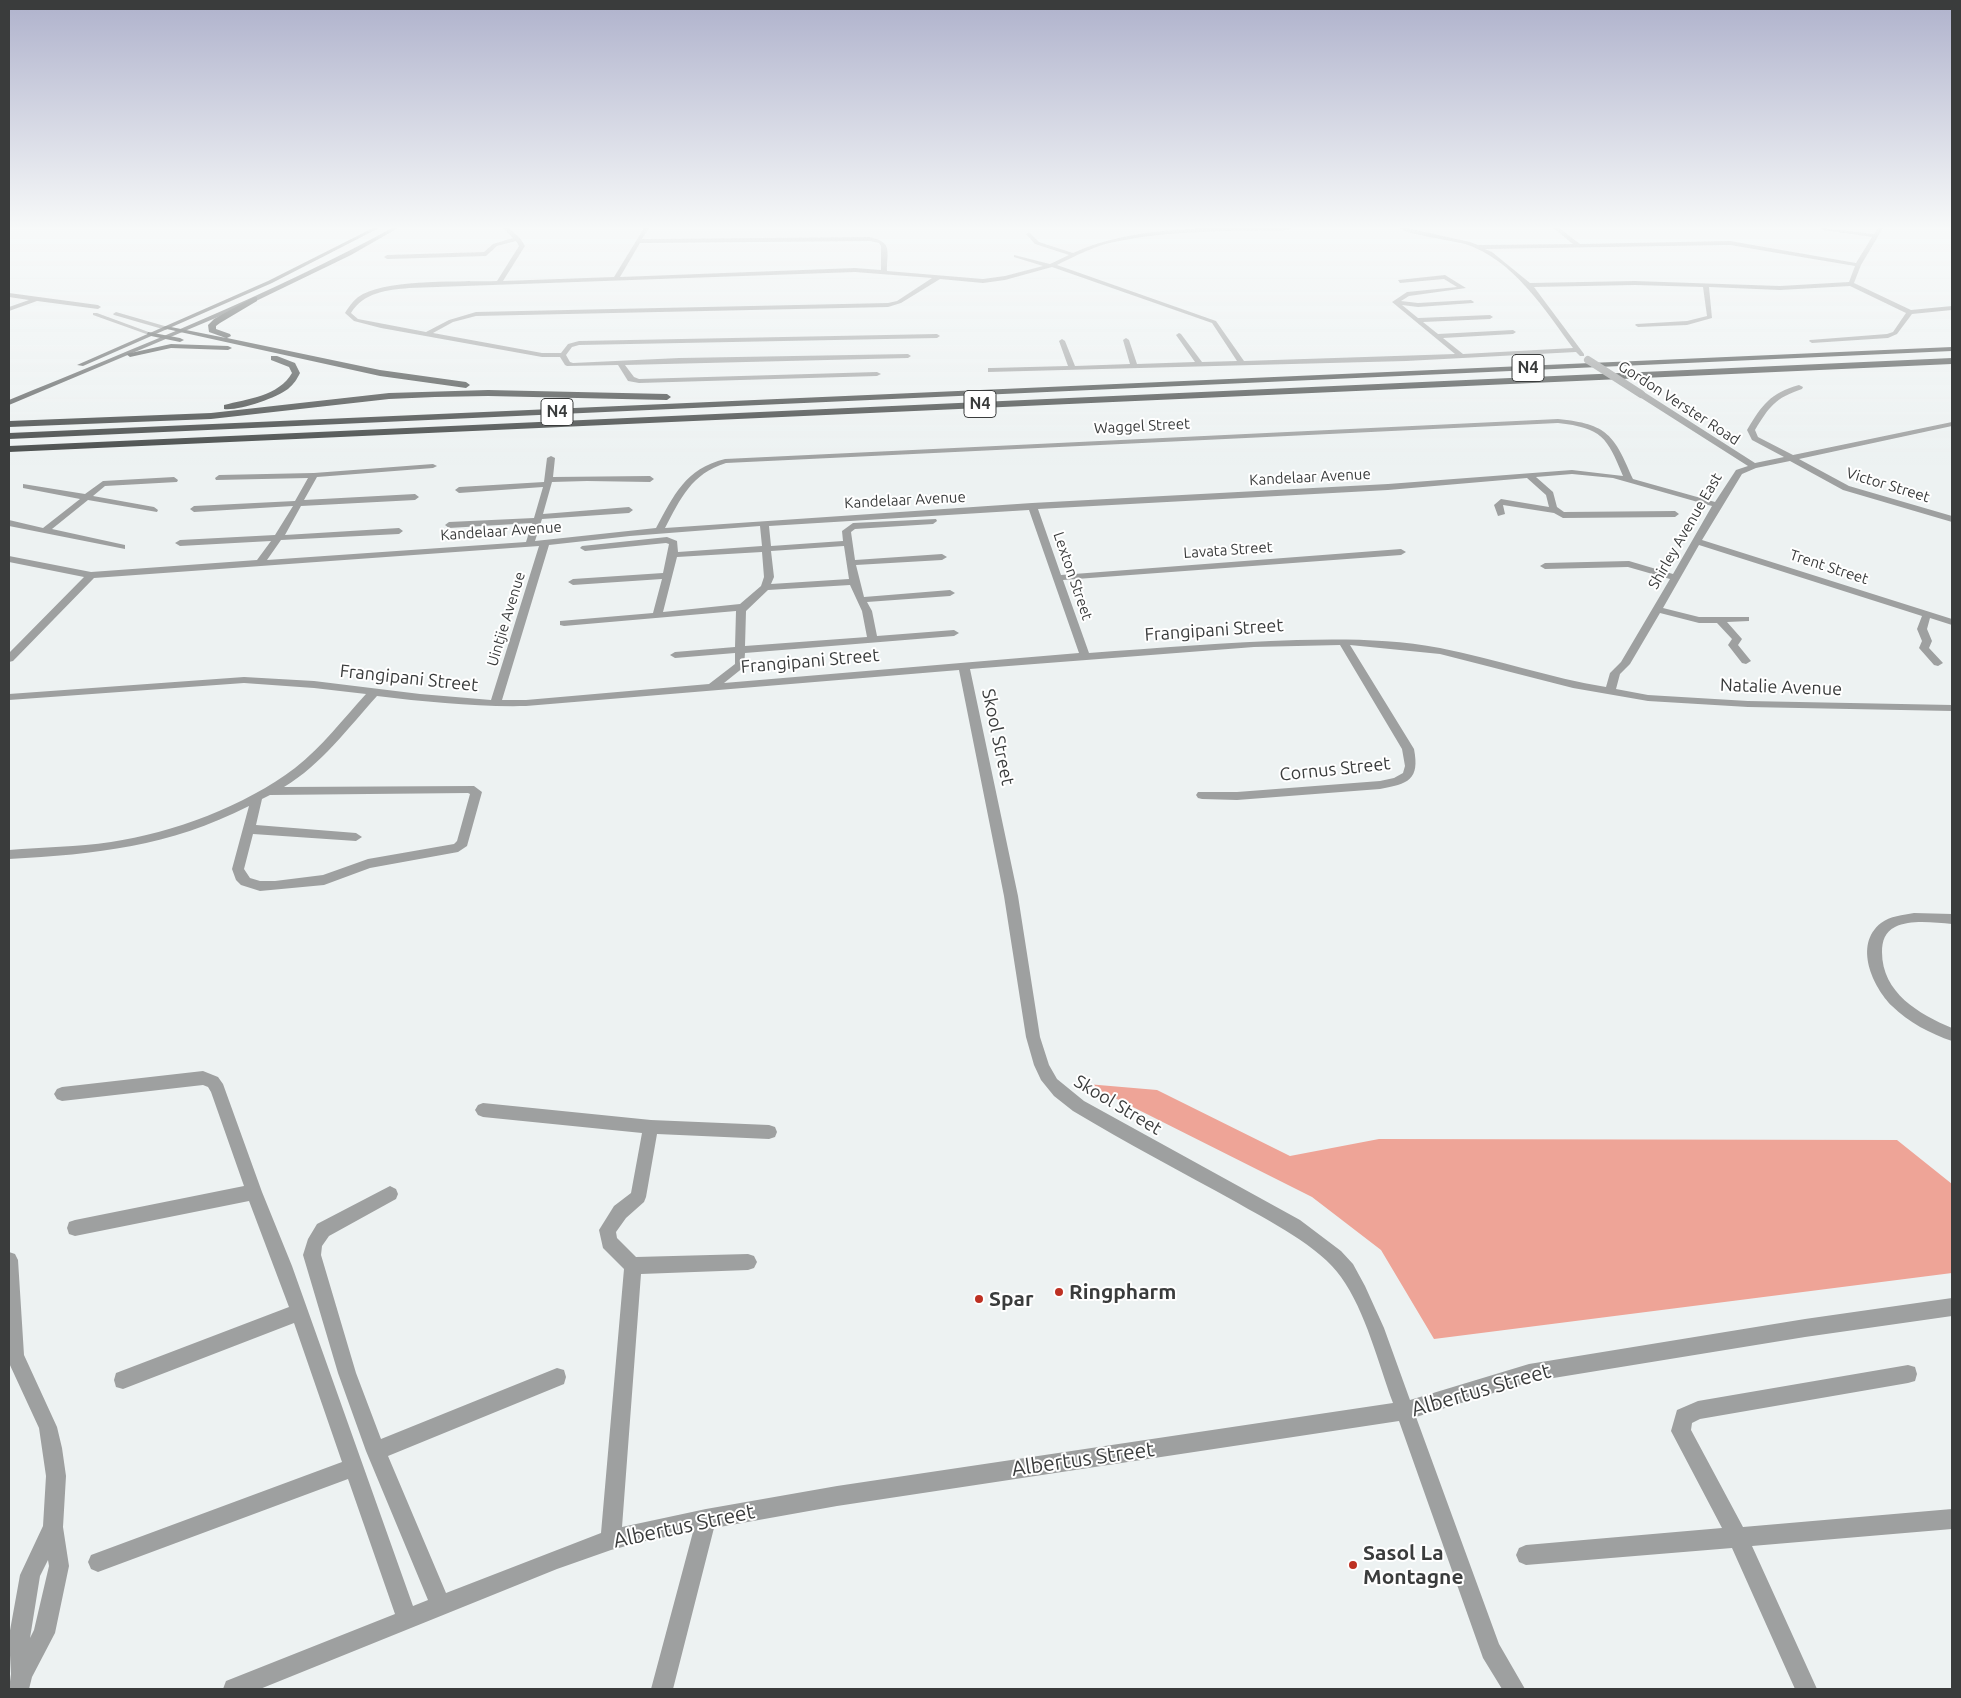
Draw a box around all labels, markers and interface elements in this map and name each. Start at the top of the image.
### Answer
road number: N4 [1512,354,1544,382]
street label: Gordon Verster Road [1615,357,1743,449]
road number: N4 [964,390,996,418]
road number: N4 [541,398,573,426]
street label: Waggel Street [1094,414,1190,438]
street label: Victor Street [1844,464,1932,506]
street label: Kandelaar Avenue [1249,465,1371,489]
street label: Shirley Avenue East [1644,470,1726,592]
street label: Kandelaar Avenue [844,488,966,512]
street label: Kandelaar Avenue [440,518,562,544]
street label: Lexton Street [1050,530,1096,622]
street label: Lavata Street [1183,538,1273,562]
street label: Trent Street [1787,546,1871,588]
street label: Uintjie Avenue [483,570,529,668]
street label: Frangipani Street [1144,614,1284,646]
street label: Frangipani Street [740,644,880,678]
street label: Frangipani Street [339,660,479,696]
street label: Natalie Avenue [1720,674,1842,700]
street label: Skool Street [977,687,1019,787]
street label: Cornus Street [1279,752,1391,786]
street label: Skool Street [1070,1070,1166,1140]
place label: Ringpharm [1069,1279,1176,1305]
place label: Spar [989,1286,1034,1312]
marker: Ringpharm [1053,1286,1065,1298]
marker: Spar [973,1293,985,1305]
street label: Albertus Street [1408,1358,1554,1422]
street label: Albertus Street [1010,1437,1156,1481]
street label: Albertus Street [611,1499,757,1553]
place label: Sasol La Montagne [1363,1540,1463,1590]
marker: Sasol La Montagne [1347,1559,1359,1571]

